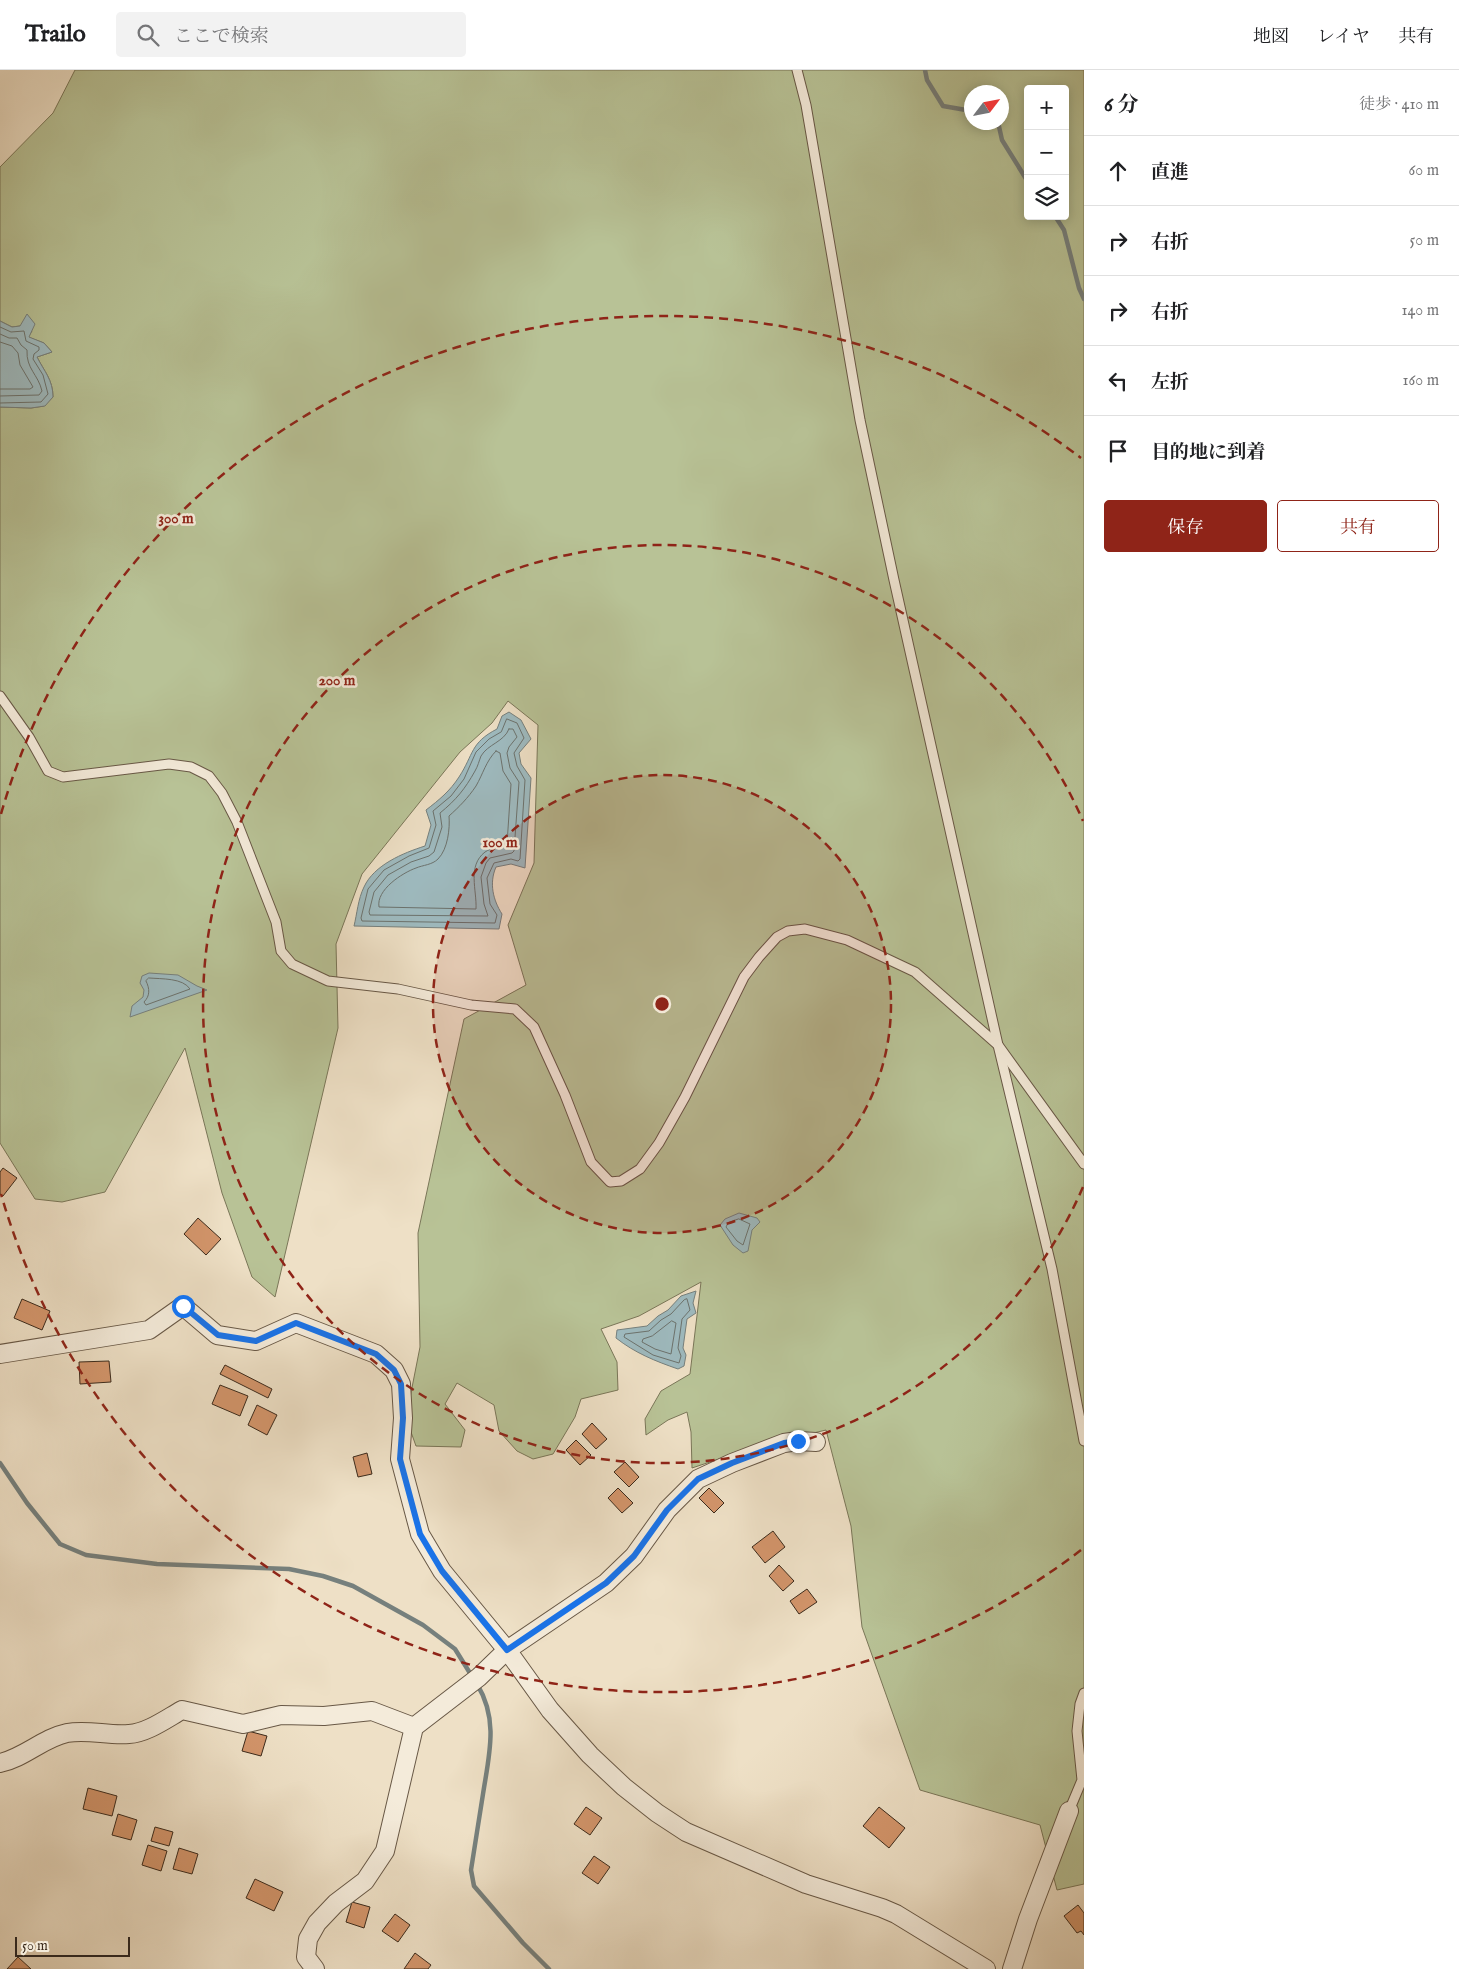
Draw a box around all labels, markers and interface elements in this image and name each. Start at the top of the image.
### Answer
search box [116,12,466,57]
text: Trailo [25,19,86,50]
icon: search [134,21,162,49]
text: ここで検索 [174,25,269,49]
text: 地図 [1253,26,1289,49]
text: レイヤ [1317,26,1370,49]
text: 共有 [1398,26,1434,49]
north arrow [964,85,1009,130]
map controls [1024,85,1069,220]
button: + [1024,85,1069,130]
text: 6 分 [1104,92,1138,119]
text: 徒歩 · 410 m [1359,95,1439,115]
button: − [1024,130,1069,175]
icon: ahead [1104,157,1132,185]
text: 直進 [1151,161,1189,185]
text: 60 m [1409,161,1439,181]
button: layers [1024,175,1069,220]
icon: right [1104,227,1132,255]
text: 右折 [1151,231,1189,255]
text: 50 m [1410,231,1439,251]
icon: right [1104,297,1132,325]
text: 右折 [1151,301,1189,325]
text: 140 m [1401,301,1439,321]
icon: left [1104,367,1132,395]
text: 左折 [1151,371,1189,395]
text: 160 m [1403,371,1439,391]
icon: arrive [1104,437,1132,465]
text: 目的地に到着 [1151,441,1265,465]
button: 保存 [1104,500,1267,552]
button: 共有 [1277,500,1439,552]
text: 300 m [158,509,194,528]
text: 200 m [319,671,356,690]
text: 100 m [482,833,518,852]
centre of rings [653,995,671,1013]
route start [172,1295,195,1318]
route end [787,1430,810,1453]
scale bar [15,1934,130,1957]
text: 50 m [22,1937,48,1955]

